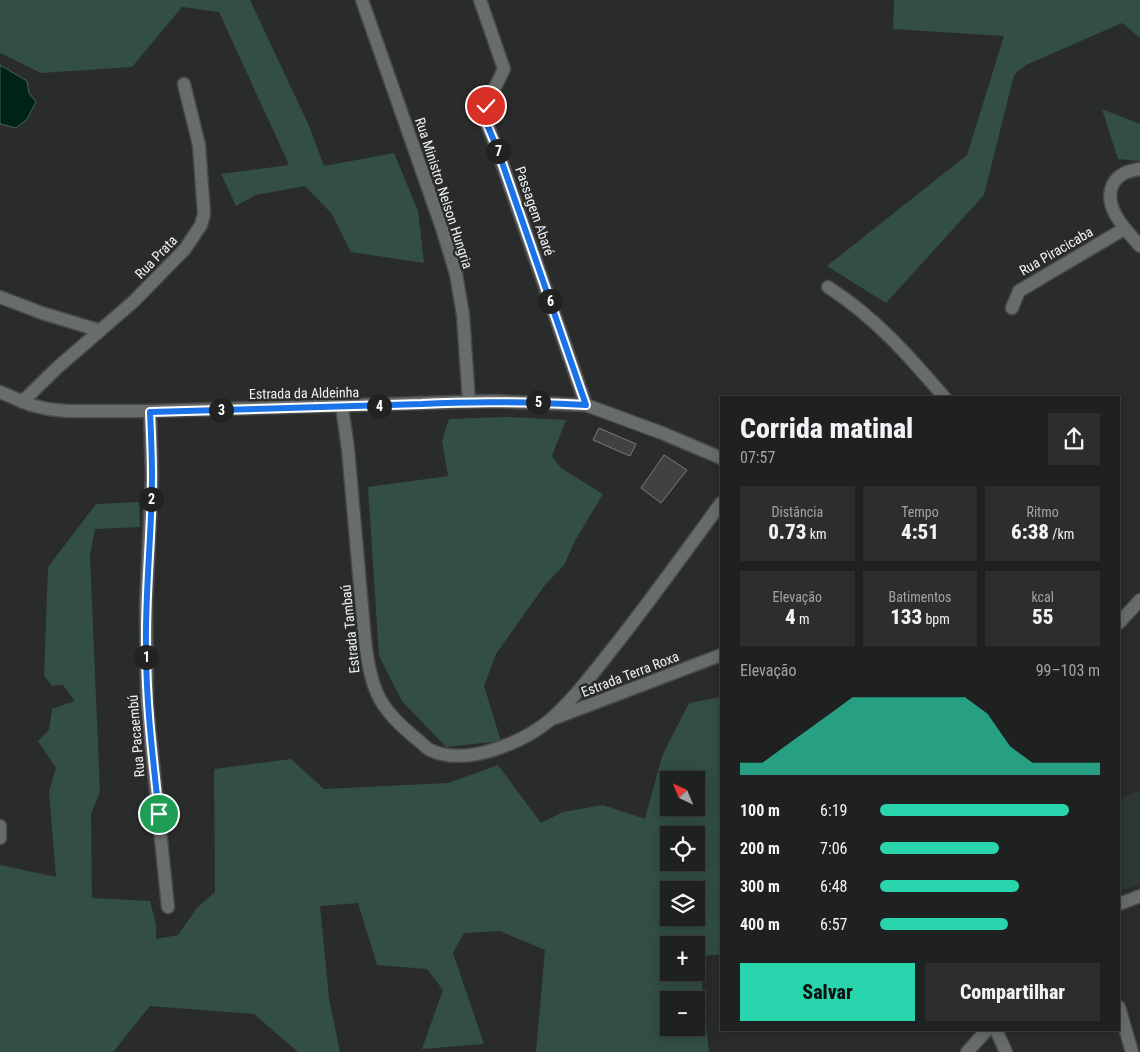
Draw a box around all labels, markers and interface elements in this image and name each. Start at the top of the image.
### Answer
pin [465,85,507,127]
icon: check [472,92,500,120]
street label: Rua Ministro Nelson Hungria [412,115,476,271]
pin: 7 [486,138,510,164]
text: 7 [495,143,502,159]
street label: Passagem Abaré [512,164,558,258]
street label: Rua Piracicaba [1016,224,1096,278]
street label: Rua Prata [132,232,180,282]
pin: 6 [538,288,562,314]
text: 6 [547,293,554,309]
street label: Estrada da Aldeinha [249,384,359,402]
pin: 5 [526,390,550,414]
pin: 4 [366,394,392,418]
text: 5 [535,394,542,410]
pin: 3 [208,398,234,422]
text: 4 [376,398,383,414]
text: 3 [218,402,225,418]
text: Corrida matinal [740,412,913,445]
button: share [1048,413,1100,465]
text: 07:57 [740,448,775,467]
pin: 2 [138,486,164,512]
text: 2 [148,491,155,507]
text: Distância [772,504,823,520]
text: Tempo [901,504,939,520]
text: Ritmo [1026,504,1059,520]
text: 0.73 [768,520,806,544]
text: 4:51 [901,520,939,544]
text: 6:38 [1011,520,1049,544]
text: km [806,526,827,542]
text: /km [1049,526,1074,542]
street label: Estrada Tambaú [337,584,363,674]
text: Elevação [773,589,822,605]
text: Batimentos [888,589,952,605]
text: kcal [1031,589,1054,605]
text: 4 [785,605,796,629]
text: 133 [890,605,922,629]
text: 55 [1032,605,1053,629]
text: m [796,611,810,627]
text: bpm [922,611,950,627]
pin: 1 [134,644,158,670]
street label: Estrada Terra Roxa [579,648,681,700]
text: 1 [143,649,150,665]
text: Elevação [740,661,797,680]
text: 99–103 m [1036,661,1100,680]
street label: Rua Pacaembú [124,694,148,778]
north arrow [660,771,705,816]
map controls [660,771,705,1036]
pin [138,793,180,835]
icon: arrive [145,800,173,828]
text: 100 m [740,801,780,820]
text: 6:19 [820,801,847,820]
button: locate [660,826,705,871]
text: 200 m [740,839,780,858]
text: 7:06 [820,839,847,858]
text: 300 m [740,877,780,896]
text: 6:48 [820,877,847,896]
button: layers [660,881,705,926]
text: 400 m [740,915,780,934]
text: 6:57 [820,915,847,934]
button: + [660,936,705,981]
button: Salvar [740,963,915,1021]
button: Compartilhar [925,963,1100,1021]
button: − [660,991,705,1036]

